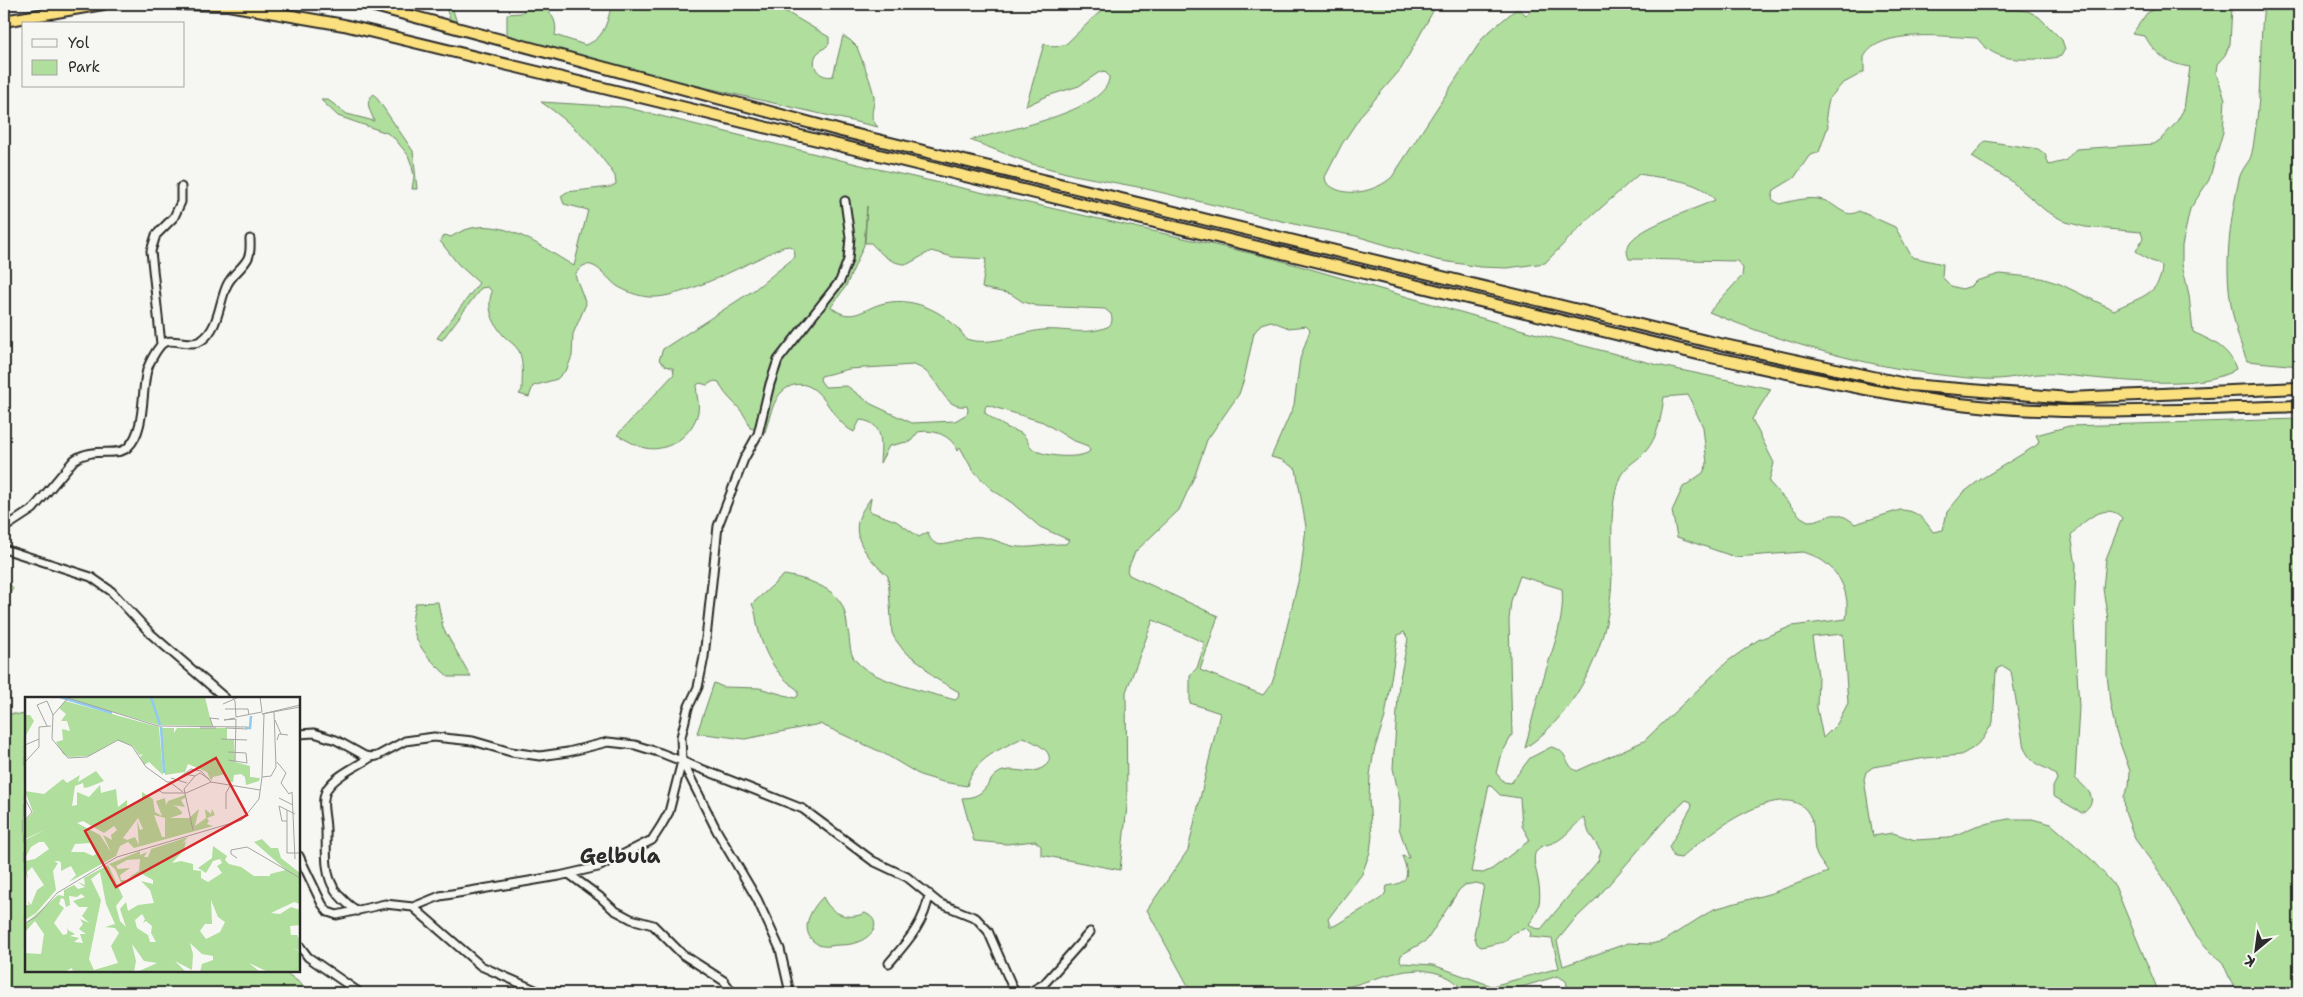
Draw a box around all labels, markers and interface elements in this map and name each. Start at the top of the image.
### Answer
legend [22,22,185,88]
text: Yol [68,33,90,53]
text: Park [68,57,100,77]
inset map [25,697,300,972]
district label: Gelbula [580,843,661,869]
north arrow [2230,924,2280,974]
text: K [2241,951,2258,972]

